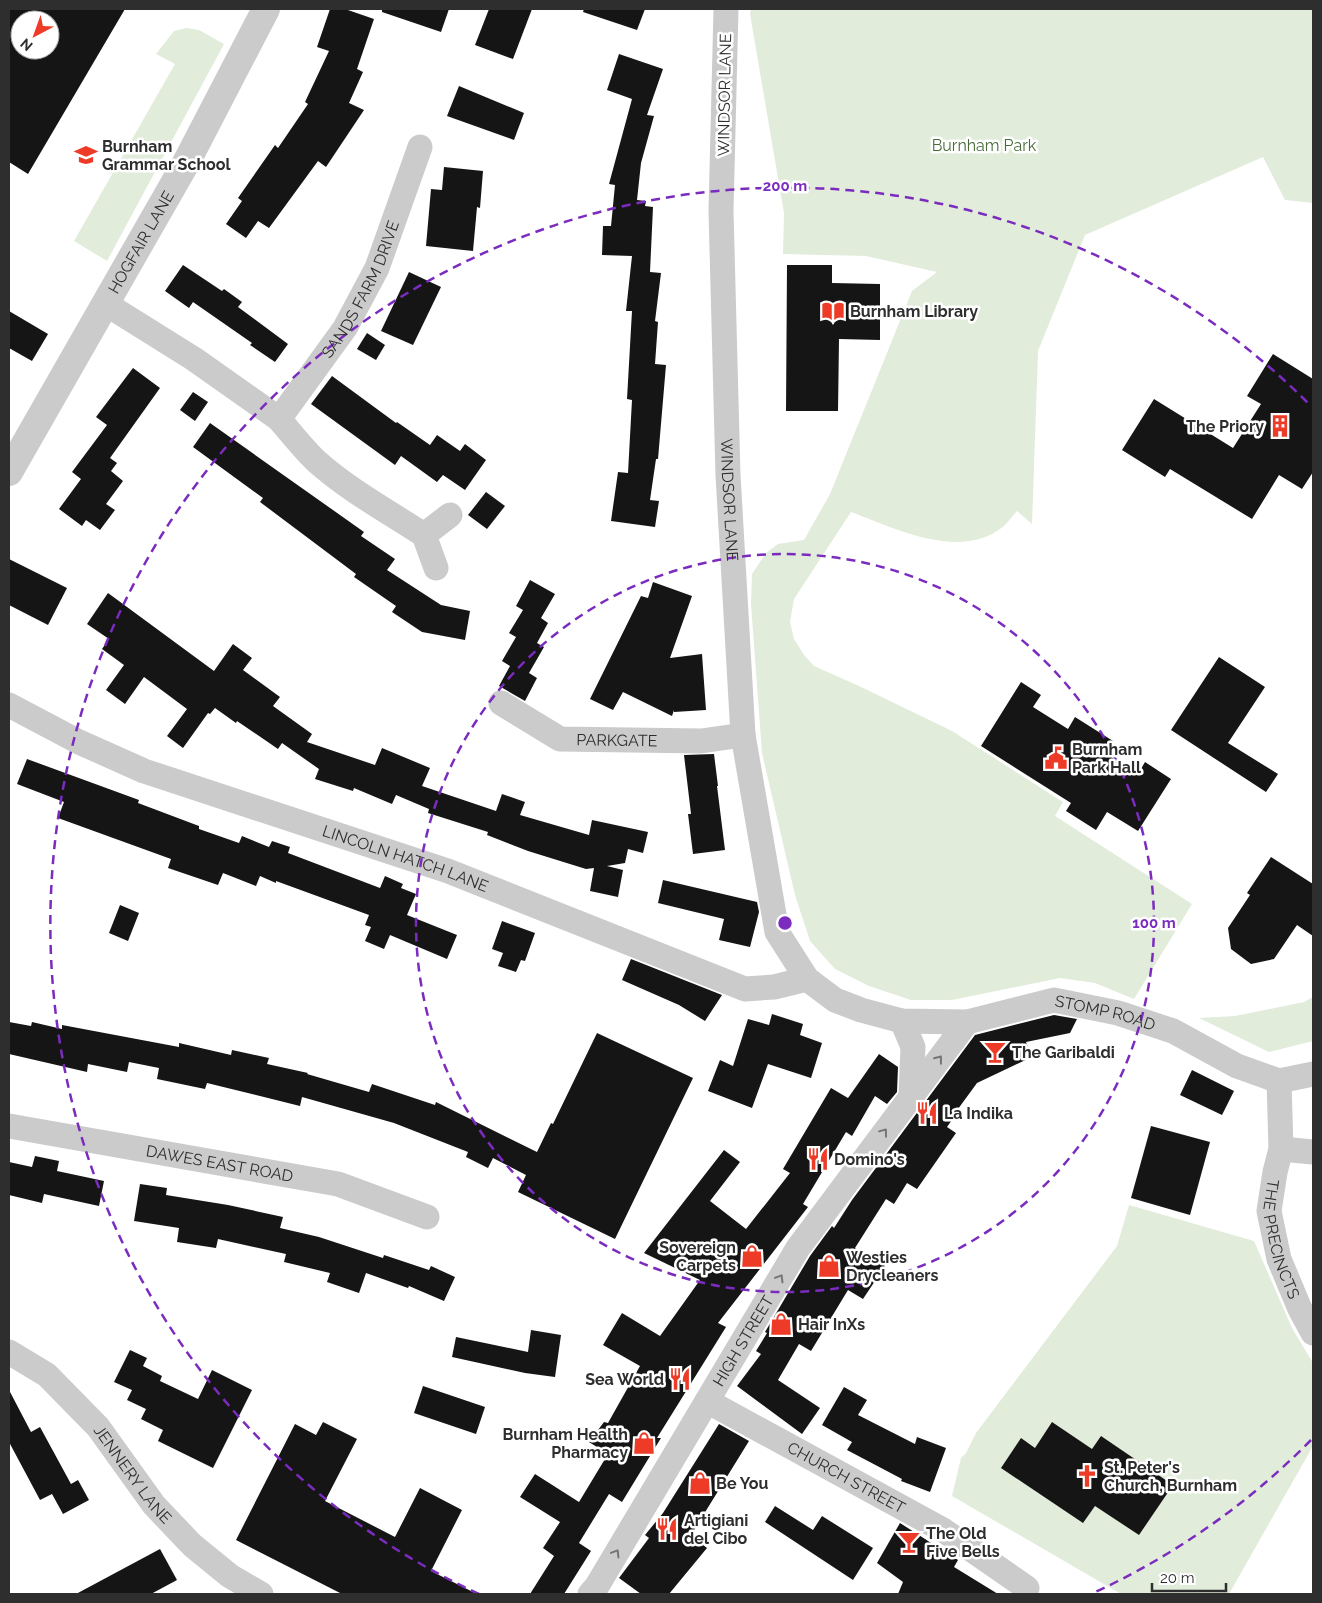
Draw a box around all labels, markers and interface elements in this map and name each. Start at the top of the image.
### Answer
north arrow [10,10,60,60]
street label: WINDSOR LANE [714,33,735,157]
text: N [17,35,36,54]
park label: Burnham Park [932,136,1037,155]
place label: Burnham Grammar School [102,137,231,174]
school or university icon: Burnham Grammar School [73,142,99,168]
text: 200 m [763,177,807,195]
street label: HOGFAIR LANE [104,187,178,297]
street label: SANDS FARM DRIVE [318,218,403,362]
library icon: Burnham Library [820,298,846,324]
place label: Burnham Library [850,302,978,321]
building icon: The Priory [1267,413,1293,439]
place label: The Priory [1186,417,1264,436]
street label: WINDSOR LANE [717,438,742,562]
street label: PARKGATE [576,730,658,750]
place label: Burnham Park Hall [1072,740,1142,777]
public building icon: Burnham Park Hall [1043,745,1069,771]
street label: LINCOLN HATCH LANE [320,821,491,896]
centre of rings [776,914,794,932]
text: 100 m [1132,914,1176,932]
street label: STOMP ROAD [1053,991,1158,1035]
bar icon: The Garibaldi [982,1039,1008,1065]
place label: The Garibaldi [1012,1043,1115,1062]
one-way arrow [933,1055,942,1065]
restaurant icon: La Indika [914,1100,940,1126]
place label: La Indika [944,1104,1013,1123]
one-way arrow [878,1128,887,1138]
street label: DAWES EAST ROAD [145,1141,295,1186]
restaurant icon: Domino's [805,1146,831,1172]
place label: Domino's [834,1150,905,1169]
street label: THE PRECINCTS [1259,1178,1304,1302]
place label: Sovereign Carpets [659,1238,736,1275]
shop icon: Sovereign Carpets [739,1243,765,1269]
place label: Westies Drycleaners [846,1248,938,1285]
shop icon: Westies Drycleaners [816,1253,842,1279]
one-way arrow [774,1275,784,1284]
street label: HIGH STREET [709,1292,778,1390]
shop icon: Hair InXs [768,1311,794,1337]
place label: Hair InXs [798,1315,865,1334]
restaurant icon: Sea World [667,1366,693,1392]
place label: Sea World [585,1370,664,1389]
street label: JENNERY LANE [90,1421,176,1528]
place label: Burnham Health Pharmacy [503,1425,628,1462]
shop icon: Burnham Health Pharmacy [631,1430,657,1456]
street label: CHURCH STREET [784,1438,909,1518]
place label: St. Peter's Church, Burnham [1104,1458,1237,1495]
church icon: St. Peter's Church, Burnham [1074,1463,1100,1489]
shop icon: Be You [687,1470,713,1496]
place label: Be You [716,1474,769,1493]
place label: Artigiani del Cibo [684,1511,748,1548]
restaurant icon: Artigiani del Cibo [654,1516,680,1542]
place label: The Old Five Bells [926,1524,1000,1561]
bar icon: The Old Five Bells [896,1529,922,1555]
one-way arrow [610,1550,620,1559]
scale bar [1152,1560,1226,1592]
text: 20 m [1160,1569,1195,1587]

